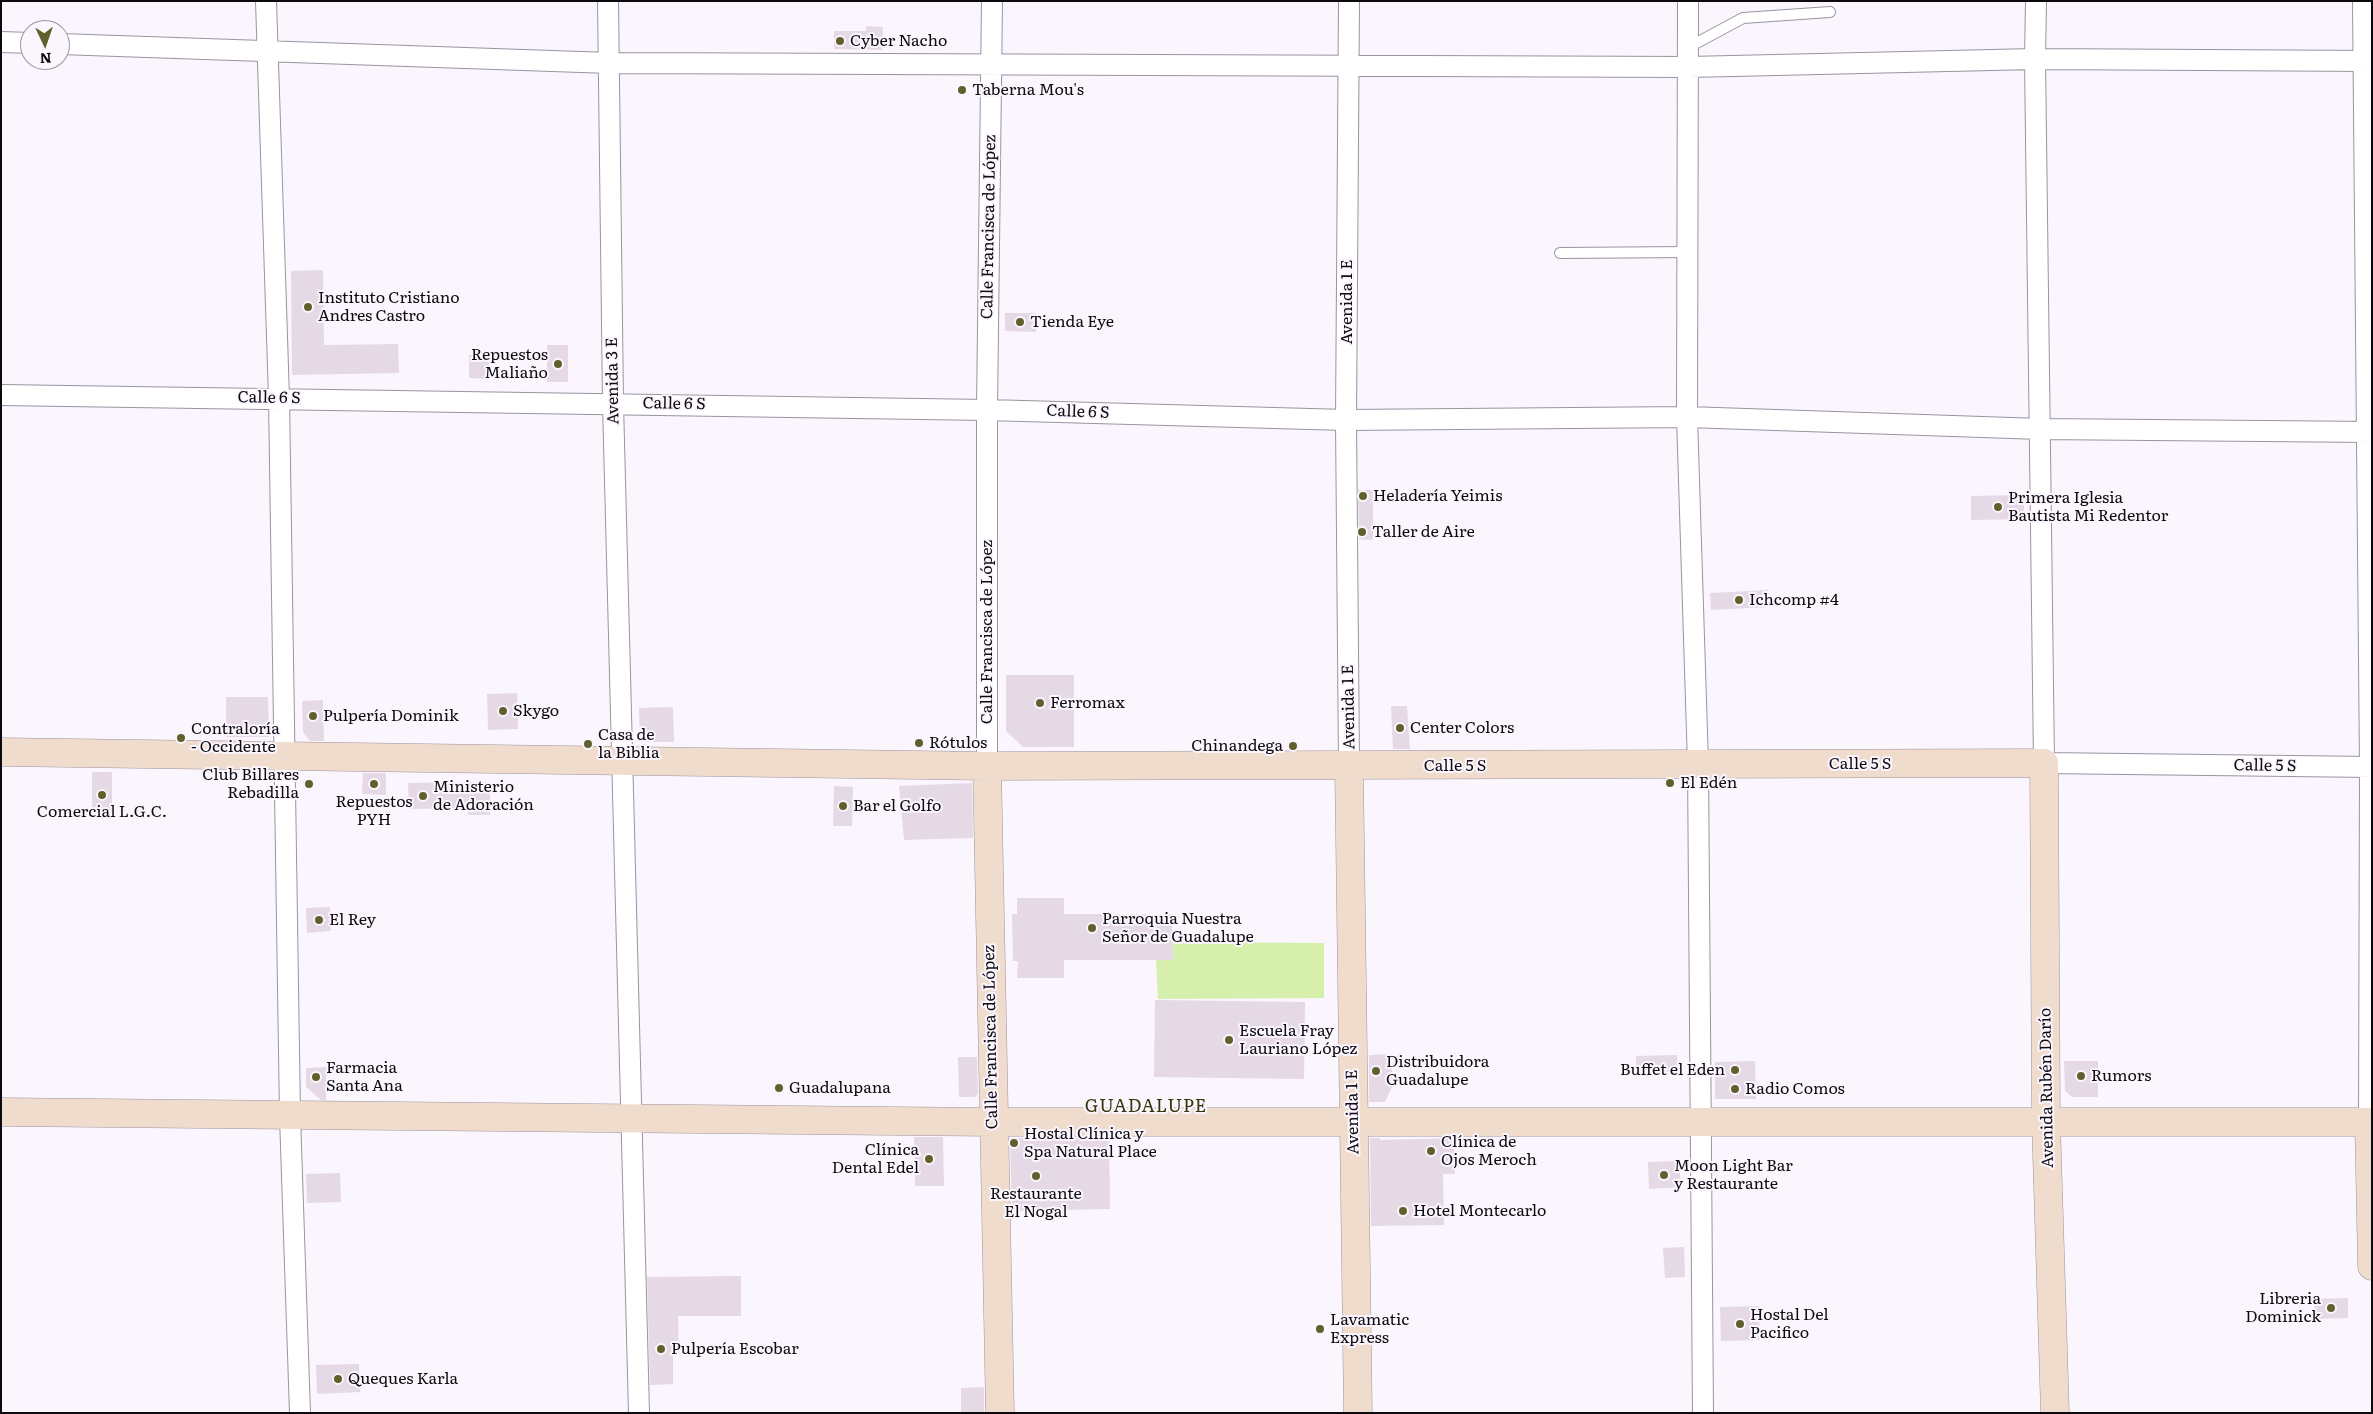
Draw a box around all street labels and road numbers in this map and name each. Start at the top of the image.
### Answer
street label: Calle Francisca de López [978,135,1000,319]
street label: Avenida 1 E [1337,260,1357,344]
street label: Avenida 3 E [603,337,623,425]
street label: Calle 6 S [237,388,301,408]
street label: Calle 6 S [642,394,706,414]
street label: Calle 6 S [1046,401,1110,423]
street label: Calle Francisca de López [977,540,997,724]
street label: Avenida 1 E [1339,664,1359,750]
street label: Calle 5 S [1829,754,1891,774]
street label: Calle 5 S [1424,756,1486,776]
street label: Calle 5 S [2234,756,2296,776]
street label: Calle Francisca de López [980,945,1002,1129]
street label: Avenida Rubén Darío [2036,1008,2058,1168]
street label: Avenida 1 E [1343,1069,1363,1155]

